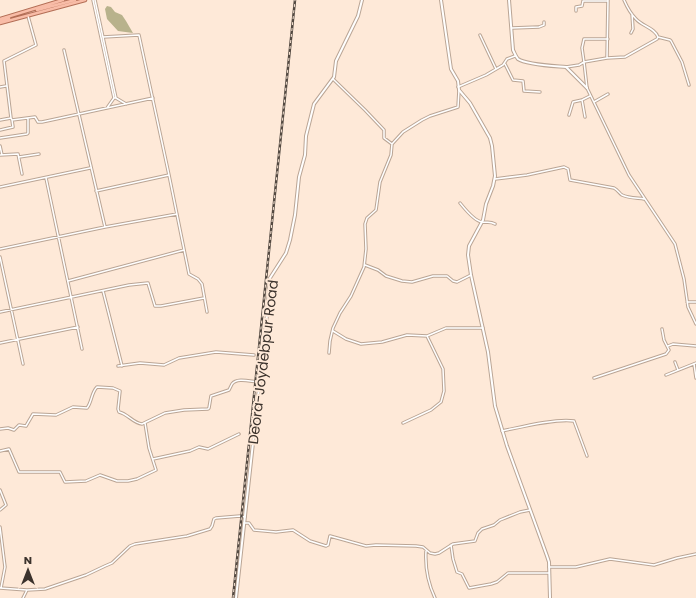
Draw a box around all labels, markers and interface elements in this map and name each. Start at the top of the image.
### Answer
street label: Deora-Joydebpur Road [243,279,283,445]
north arrow [8,550,48,590]
text: N [24,552,32,568]

